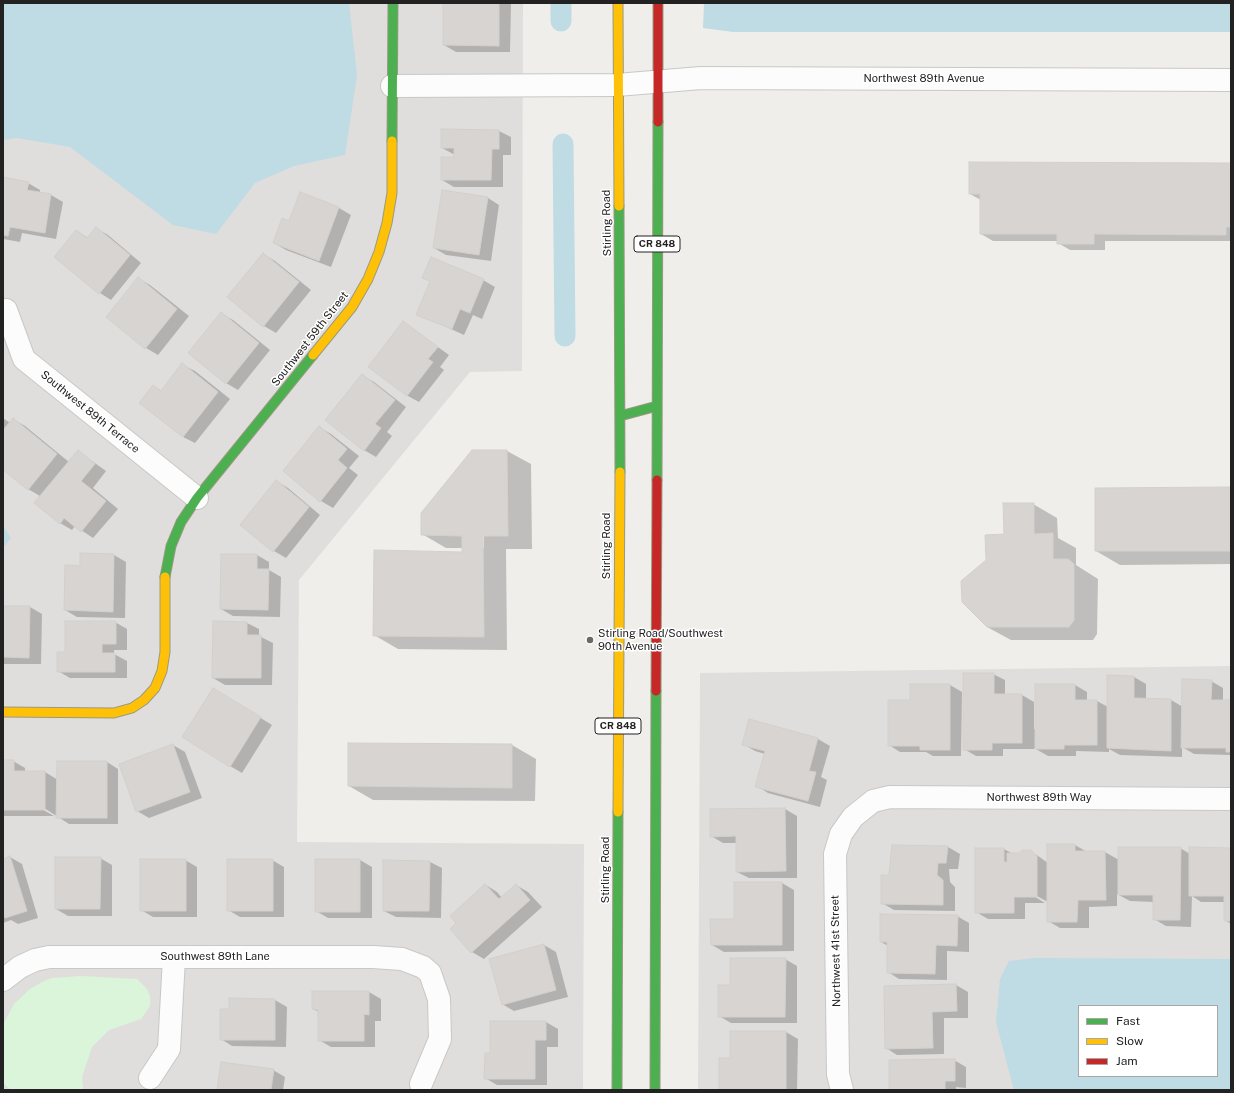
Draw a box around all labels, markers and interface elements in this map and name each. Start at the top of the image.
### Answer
street label: Northwest 89th Avenue [863,72,985,86]
street label: Stirling Road [600,190,614,256]
road number: CR 848 [634,236,680,252]
street label: Southwest 59th Street [269,289,351,389]
street label: Southwest 89th Terrace [38,368,142,456]
street label: Stirling Road [600,513,614,579]
place label: Stirling Road/Southwest 90th Avenue [598,627,723,653]
marker: Stirling Road/Southwest 90th Avenue [585,635,595,645]
road number: CR 848 [595,718,641,734]
street label: Northwest 89th Way [986,791,1092,805]
street label: Stirling Road [599,837,613,903]
street label: Northwest 41st Street [828,895,844,1007]
street label: Southwest 89th Lane [160,950,270,964]
legend [1078,1005,1218,1077]
text: Fast [1116,1014,1140,1028]
text: Slow [1116,1034,1143,1048]
text: Jam [1116,1054,1138,1068]

